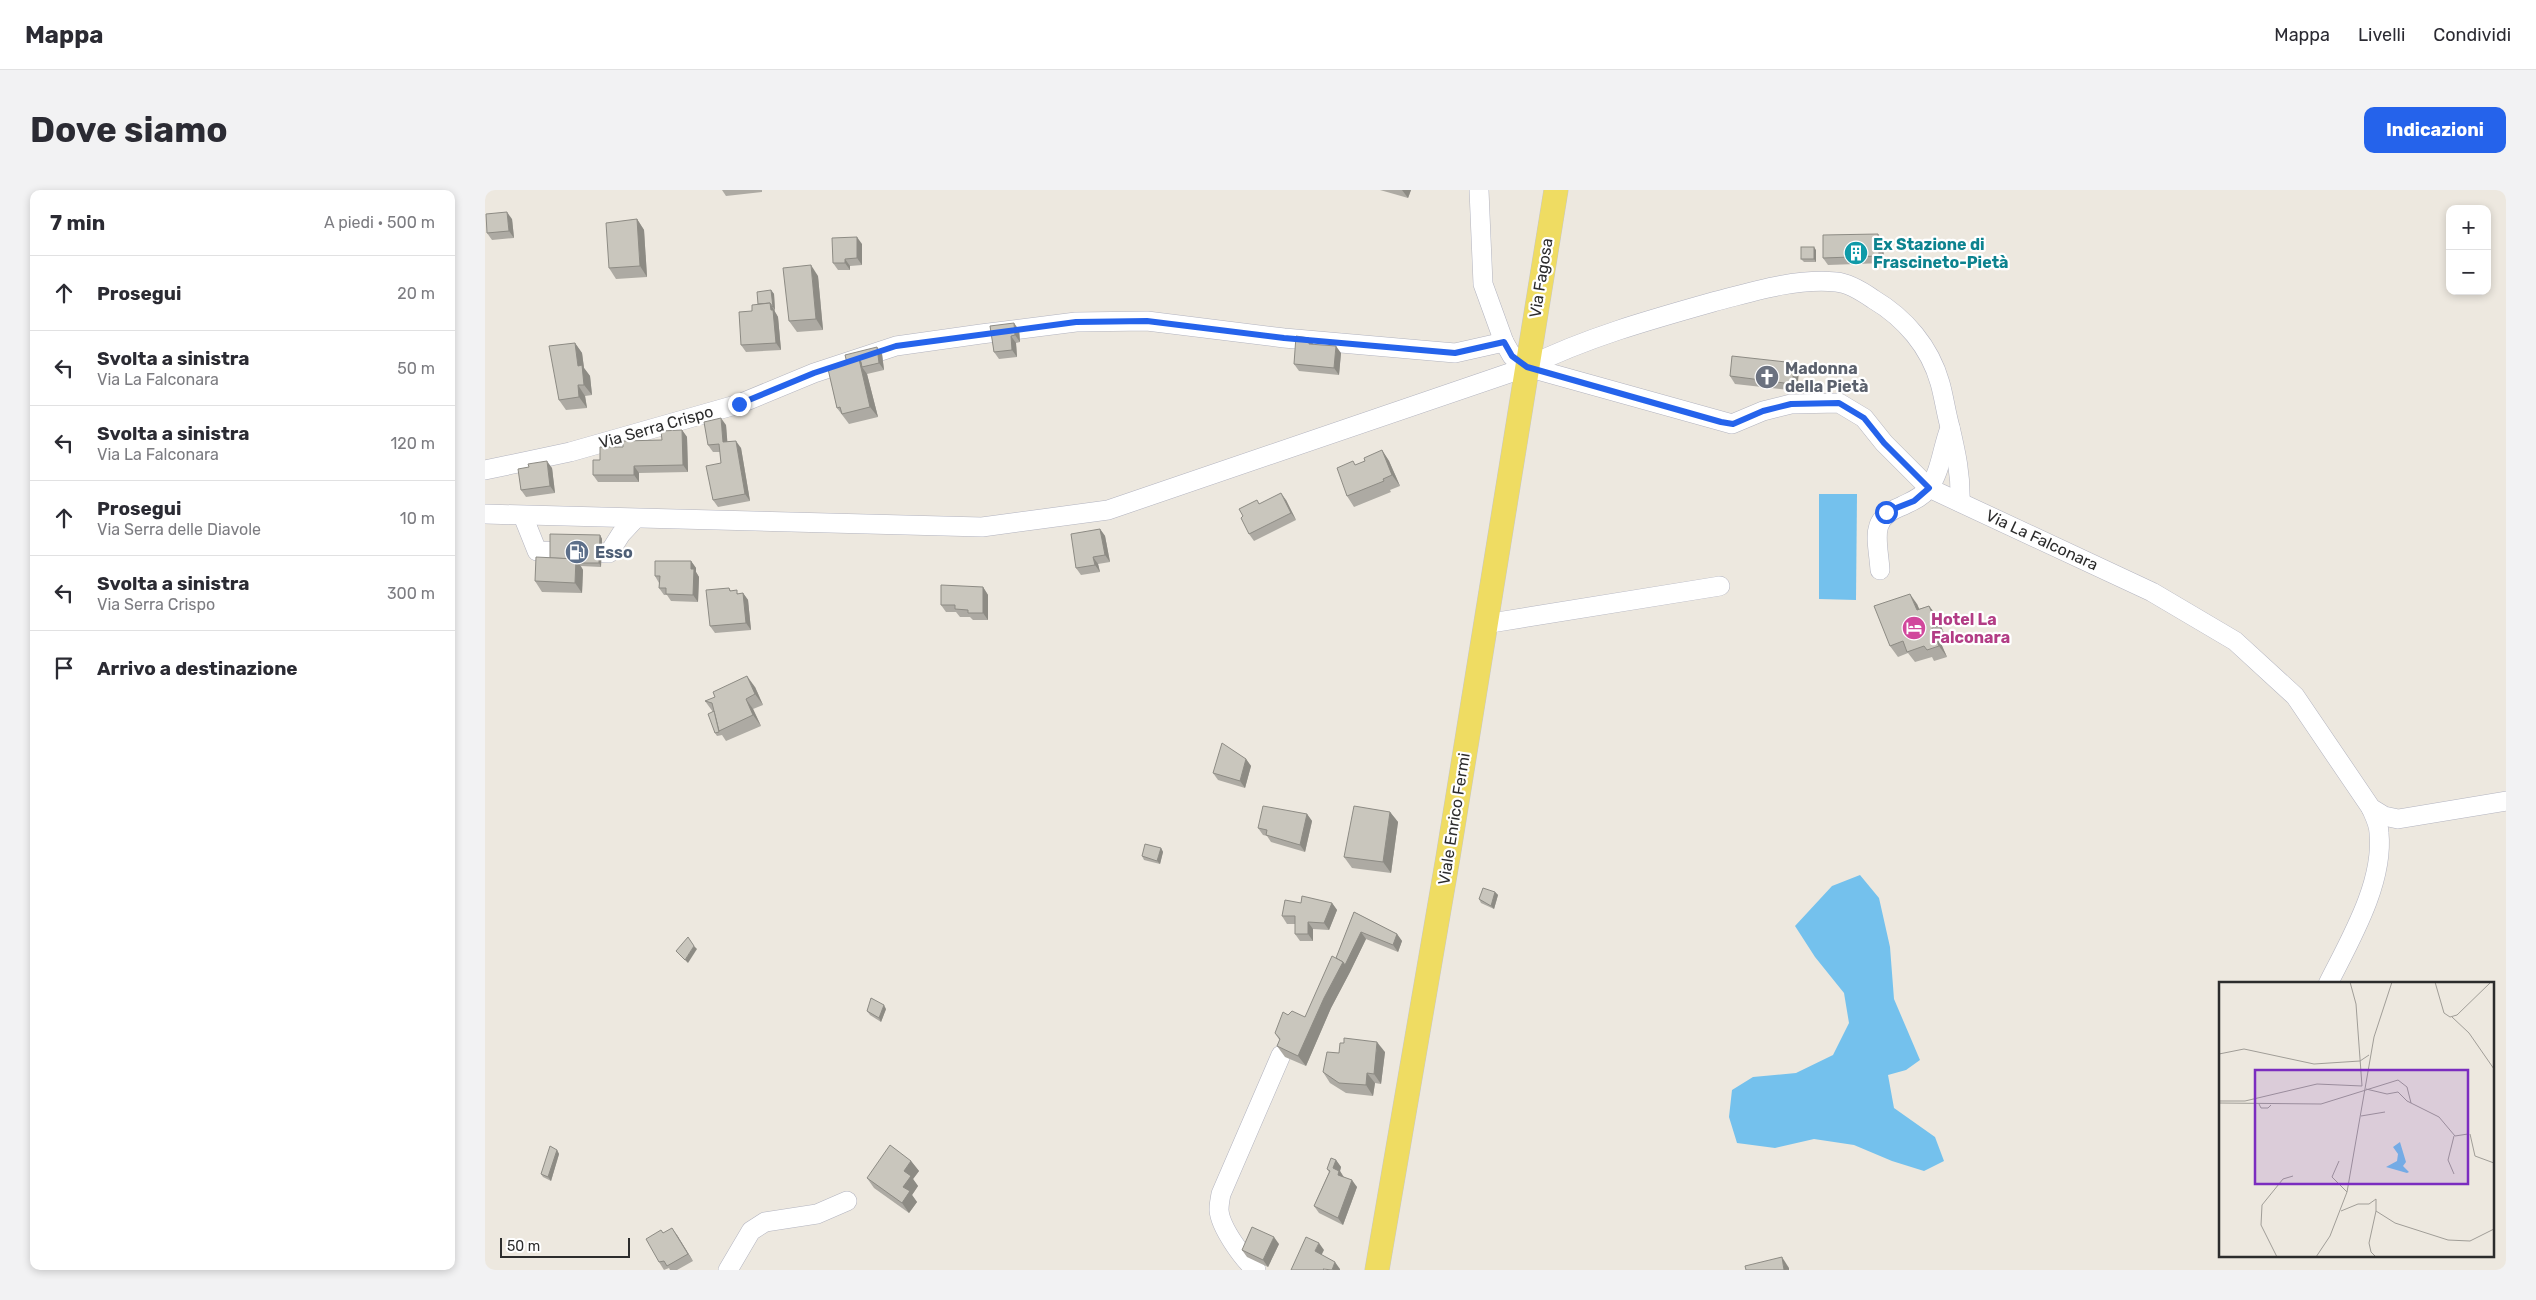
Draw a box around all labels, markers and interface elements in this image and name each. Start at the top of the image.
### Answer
text: Mappa [25,21,103,49]
text: Mappa [2274,24,2330,46]
text: Livelli [2358,24,2405,46]
text: Condividi [2433,24,2511,46]
button: Indicazioni [2364,107,2506,153]
text: Dove siamo [30,109,228,151]
map controls [2446,205,2491,295]
button: + [2446,205,2491,250]
text: 7 min [50,210,105,235]
text: A piedi · 500 m [324,213,435,232]
place label: Ex Stazione di Frascineto-Pietà [1873,235,2009,272]
street label: Via Fagosa [1525,237,1557,319]
building icon: Ex Stazione di Frascineto-Pietà [1843,240,1869,266]
button: − [2446,250,2491,295]
icon: ahead [50,279,78,307]
text: Prosegui [97,282,181,305]
text: 20 m [397,284,435,303]
text: Svolta a sinistra [97,347,250,370]
icon: left [50,354,78,382]
text: 50 m [397,359,435,378]
place label: Madonna della Pietà [1785,359,1868,396]
church icon: Madonna della Pietà [1754,364,1780,390]
text: Via La Falconara [97,370,219,389]
route end [728,393,751,416]
street label: Via Serra Crispo [597,402,715,452]
text: Svolta a sinistra [97,422,250,445]
icon: left [50,429,78,457]
text: 120 m [390,434,435,453]
text: Via La Falconara [97,445,219,464]
text: Prosegui [97,497,181,520]
route start [1875,501,1898,524]
icon: ahead [50,504,78,532]
street label: Via La Falconara [1983,506,2101,574]
text: 10 m [400,509,435,528]
text: Via Serra delle Diavole [97,520,261,539]
fuel station icon: Esso [564,539,590,565]
place label: Esso [595,543,633,562]
text: Svolta a sinistra [97,572,250,595]
icon: left [50,579,78,607]
text: 300 m [387,584,435,603]
text: Via Serra Crispo [97,595,215,614]
place label: Hotel La Falconara [1931,610,2010,647]
hotel icon: Hotel La Falconara [1901,615,1927,641]
icon: arrive [50,654,78,682]
text: Arrivo a destinazione [97,657,298,680]
street label: Viale Enrico Fermi [1434,752,1474,886]
inset map [2219,982,2493,1258]
scale bar [500,1235,630,1258]
text: 50 m [507,1238,540,1255]

